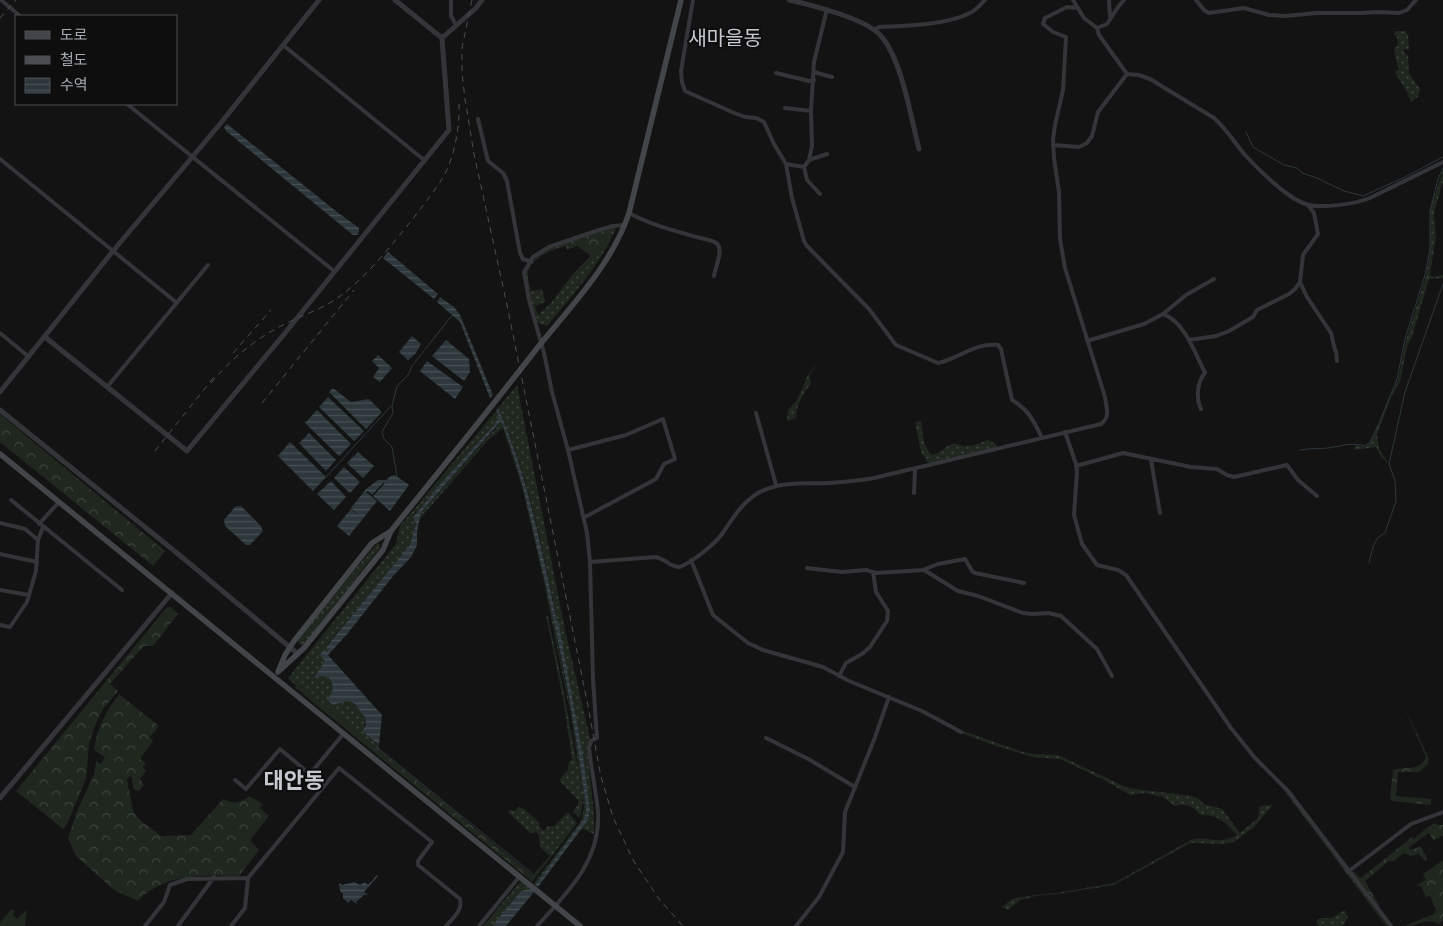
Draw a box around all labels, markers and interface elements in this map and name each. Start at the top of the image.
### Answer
legend [15,15,178,105]
text: 도로 [60,25,88,44]
district label: 새마을동 [688,26,762,50]
text: 철도 [60,50,88,69]
text: 수역 [60,75,88,94]
district label: 대안동 [264,767,324,794]

